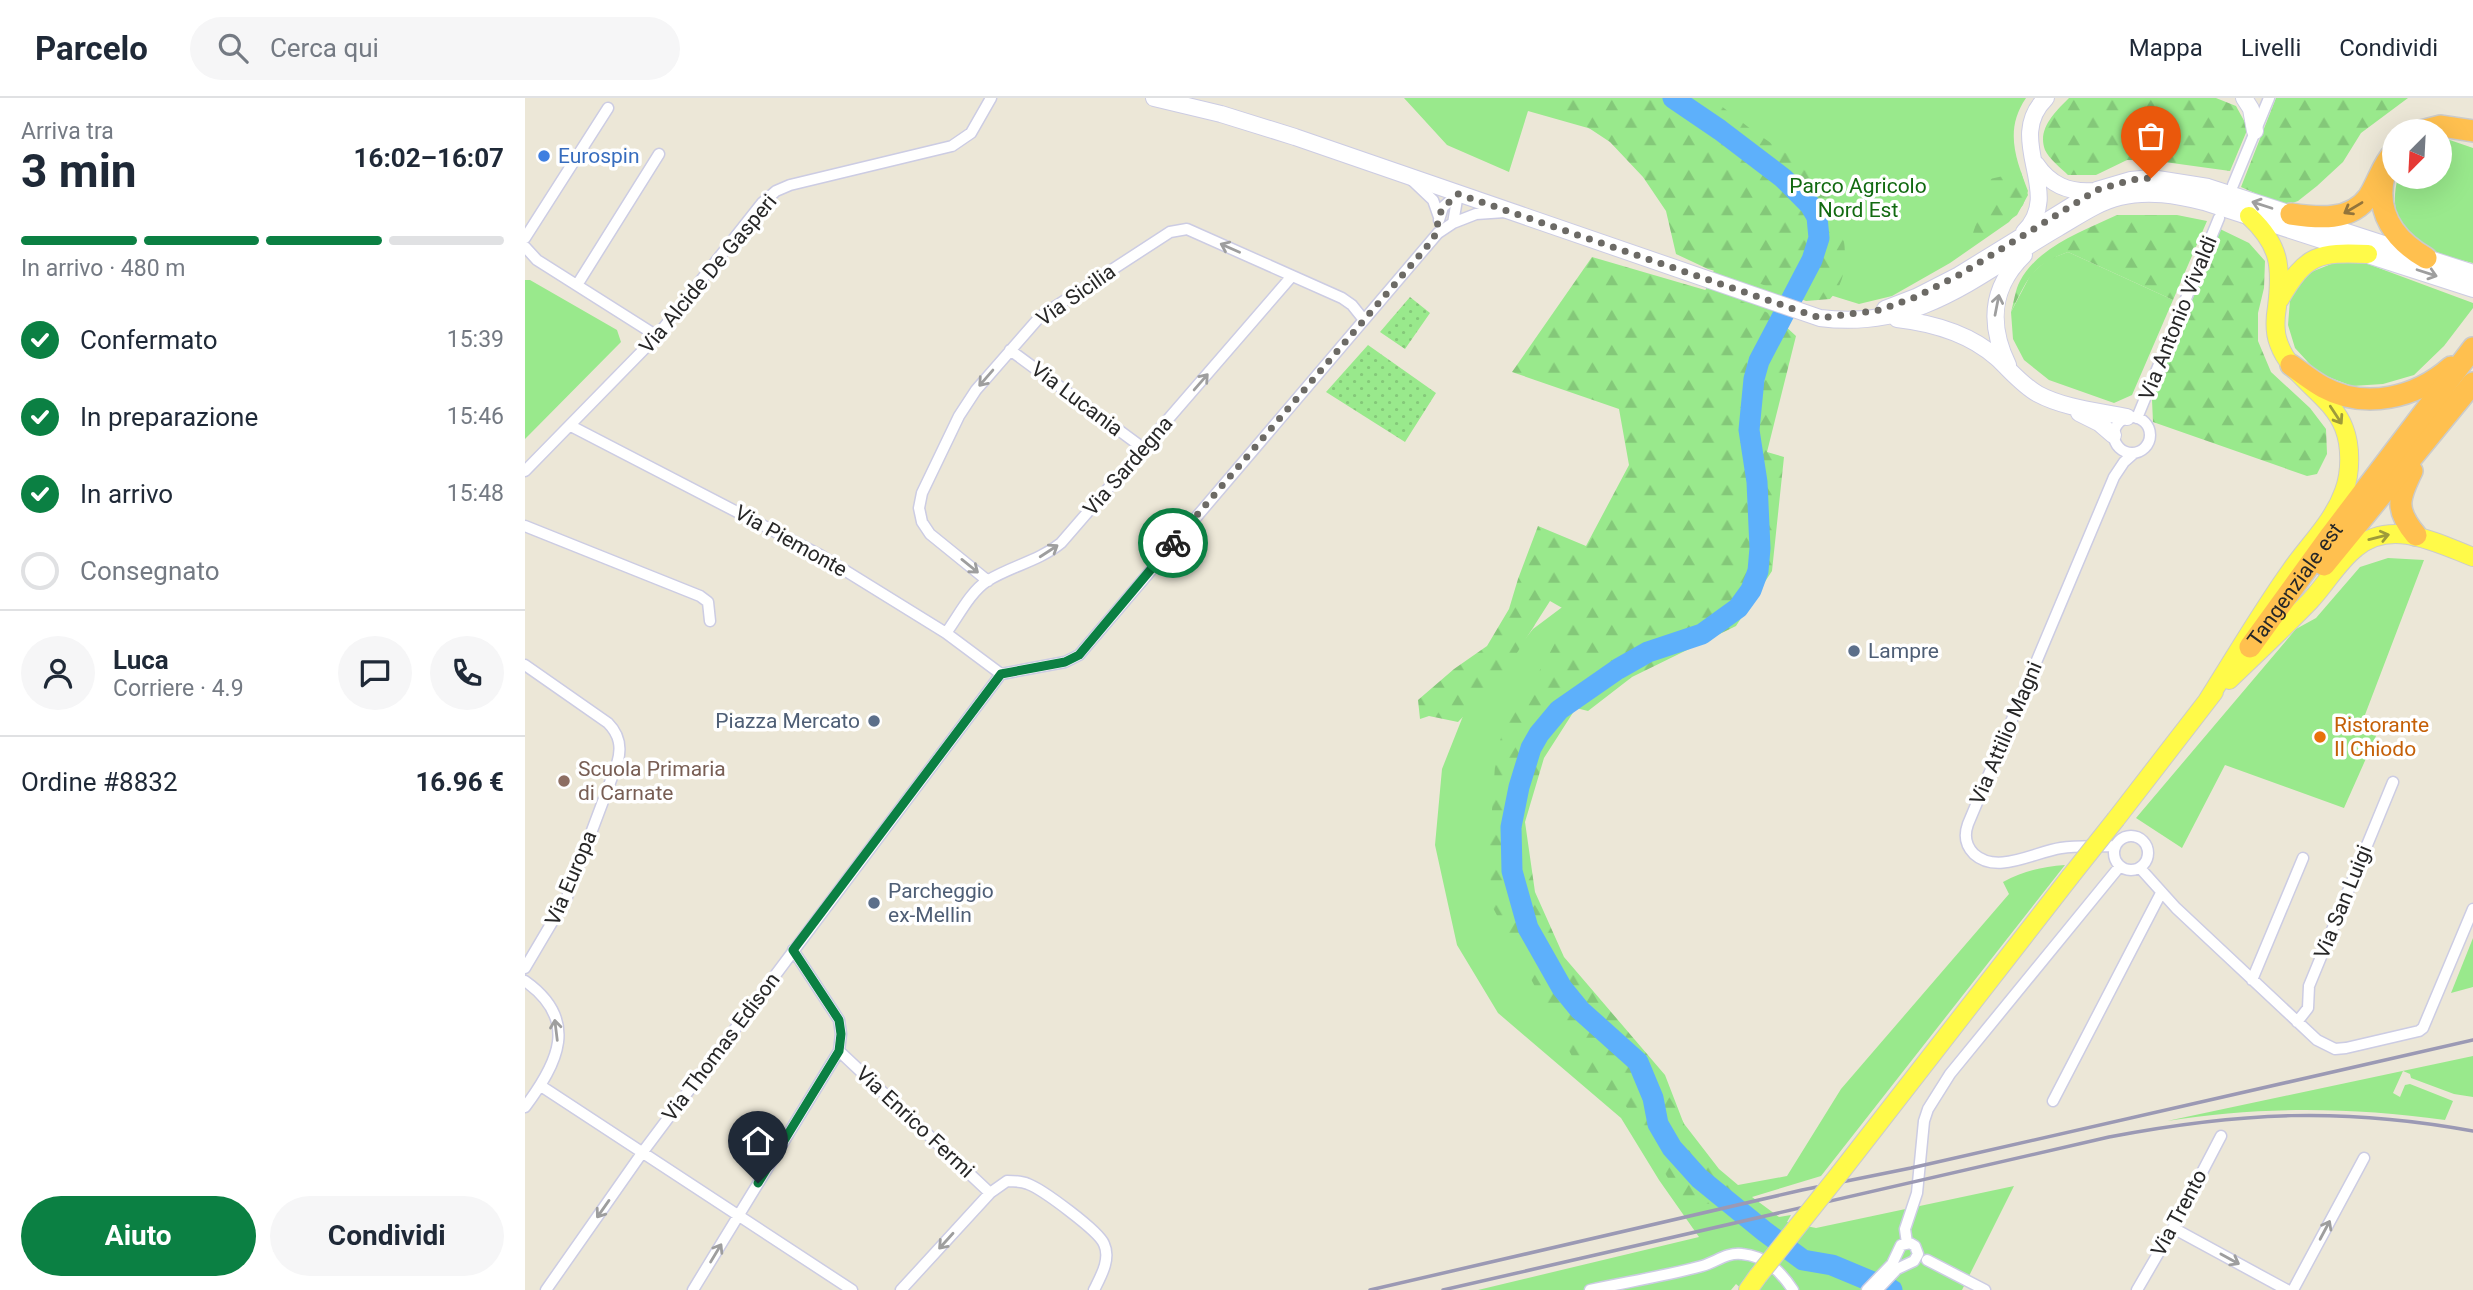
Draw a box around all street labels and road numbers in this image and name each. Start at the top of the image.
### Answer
street label: Via Alcide De Gasperi [635,190,781,358]
street label: Via Antonio Vivaldi [2134,232,2222,404]
street label: Via Sicilia [1032,259,1120,331]
street label: Via Lucania [1027,357,1127,441]
street label: Via Sardegna [1078,411,1178,521]
street label: Via Piemonte [731,500,851,582]
street label: Tangenziale est [2243,518,2348,651]
street label: Via Attilio Magni [1965,658,2047,808]
street label: Via Europa [540,827,602,929]
street label: Via San Luigi [2309,842,2377,962]
street label: Via Thomas Edison [657,968,785,1126]
street label: Via Enrico Fermi [851,1061,979,1183]
street label: Via Trento [2146,1166,2212,1260]

